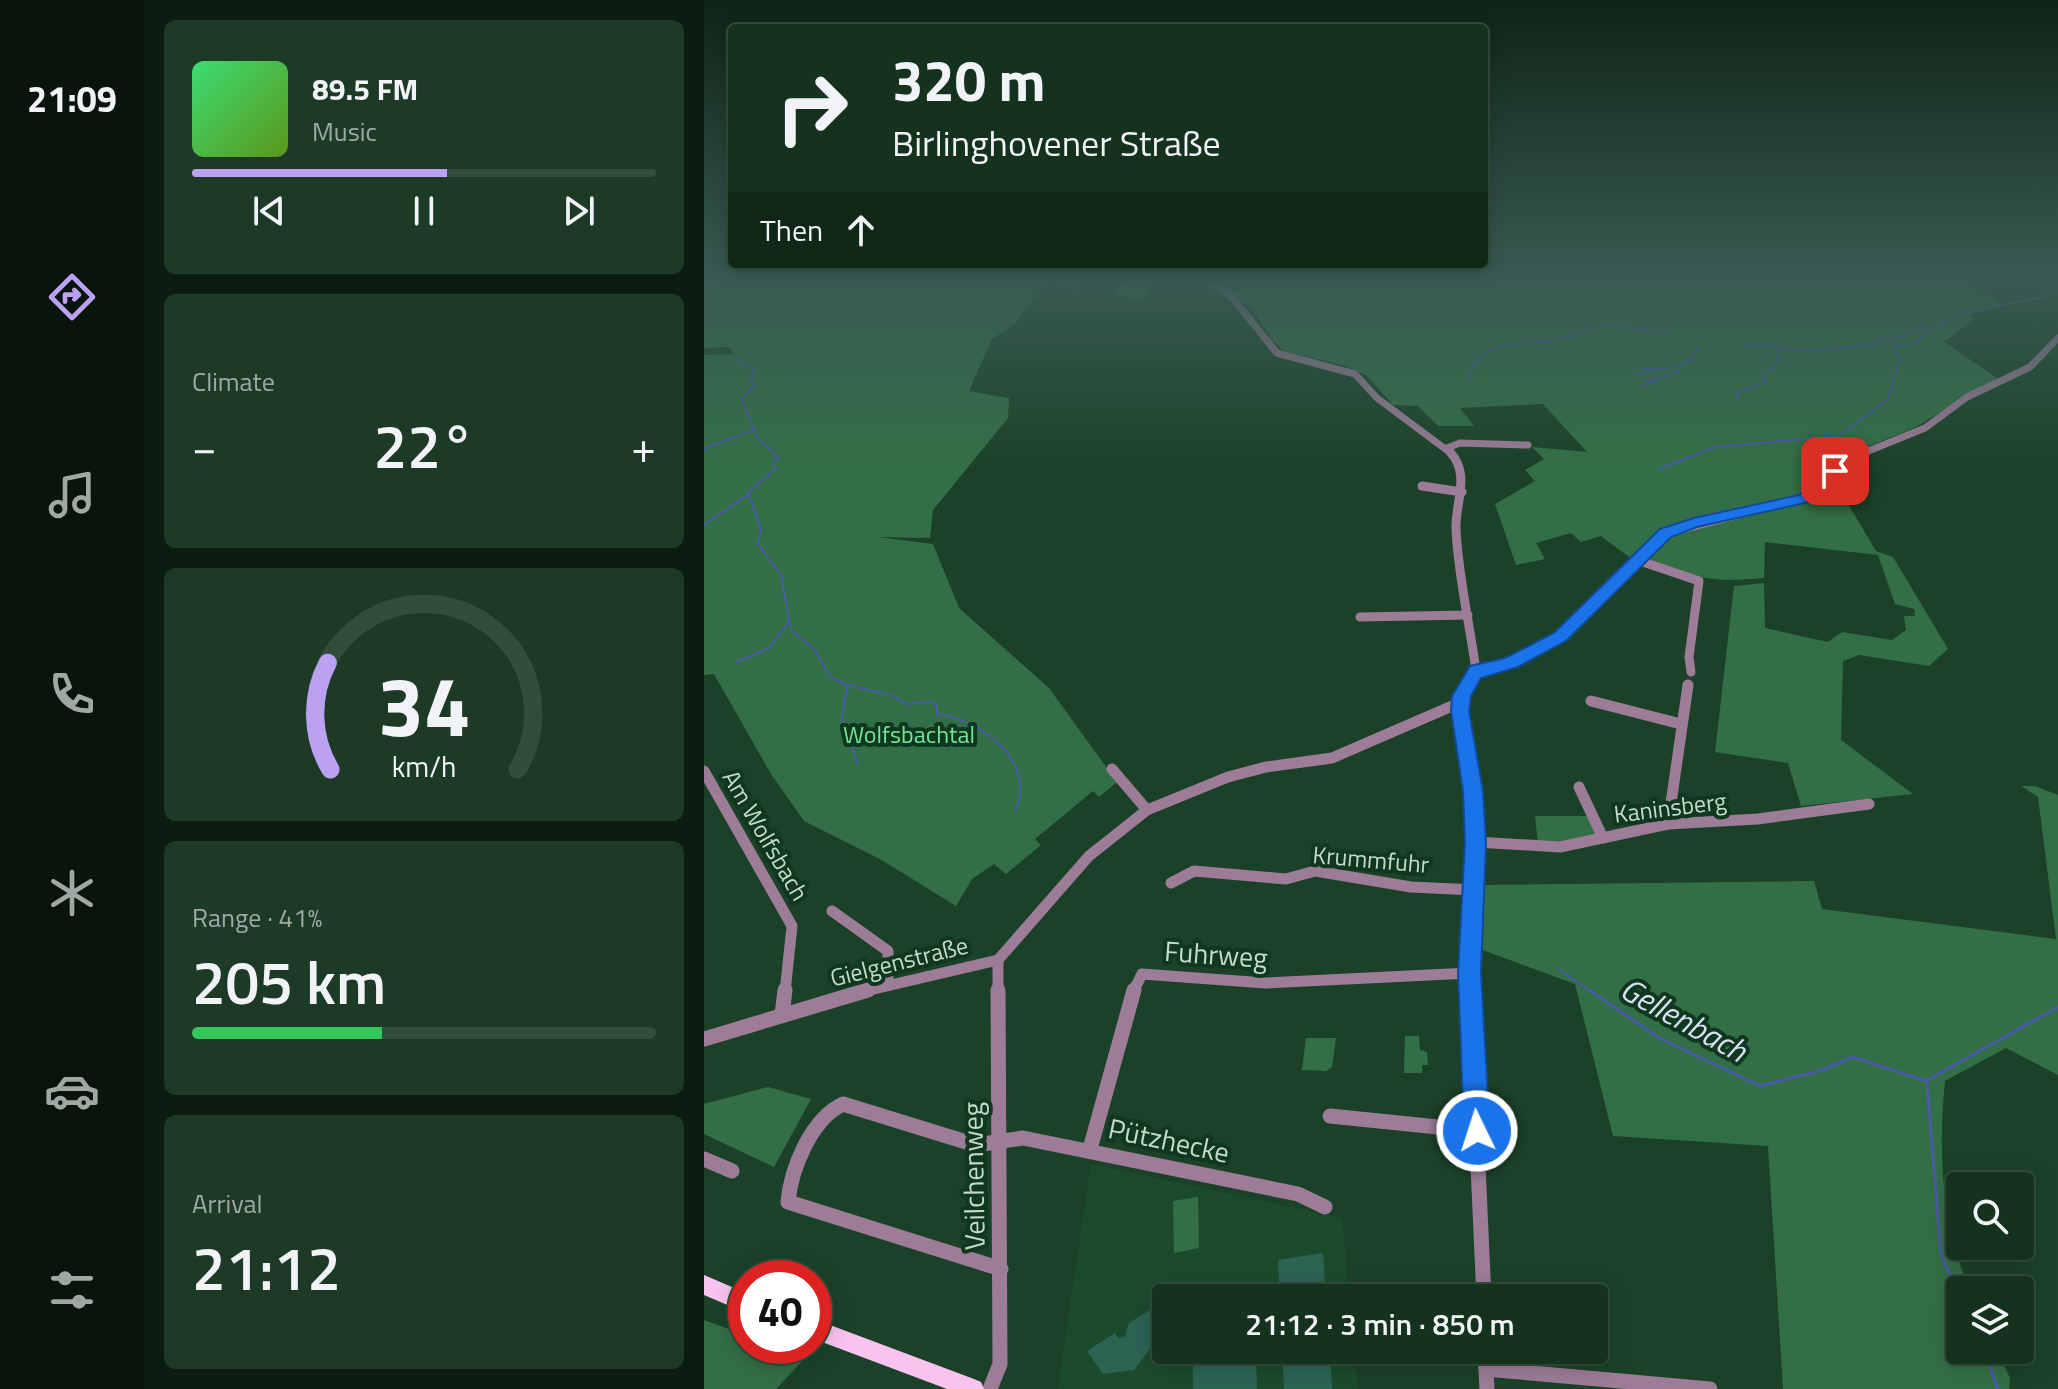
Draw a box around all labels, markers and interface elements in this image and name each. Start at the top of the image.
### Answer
text: 320 m [892,38,1045,123]
icon: right [760,56,864,160]
text: 89.5 FM [312,66,418,112]
text: 21:09 [27,71,117,126]
text: Music [312,112,377,151]
text: Birlinghovener Straße [892,115,1221,170]
icon: previous [247,189,291,233]
icon: pause [402,189,446,233]
icon: next [557,189,601,233]
text: Then [760,207,823,253]
icon: ahead [839,208,883,252]
icon: directions [44,269,100,325]
text: Climate [192,362,275,401]
text: 22° [374,400,474,491]
text: − [192,413,217,480]
text: + [631,413,656,480]
pin [1801,437,1869,505]
icon: arrive [1813,449,1857,493]
icon: music [44,467,100,523]
text: 34 [377,642,471,768]
icon: phone [44,666,100,722]
park label: Wolfsbachtal [843,716,975,752]
text: km/h [392,746,456,789]
street label: Am Wolfsbach [714,763,818,907]
street label: Kaninsberg [1612,782,1728,832]
street label: Krummfuhr [1311,836,1431,882]
icon: climate [44,865,100,921]
text: Range · 41% [192,898,322,937]
street label: Gielgenstraße [826,926,972,996]
street label: Fuhrweg [1163,929,1269,979]
text: 205 km [192,936,386,1027]
water label: Gellenbach [1612,964,1757,1074]
icon: car [44,1063,100,1119]
position arrow [1435,1089,1519,1173]
street label: Veilchenweg [950,1102,996,1250]
street label: Pützhecke [1105,1106,1233,1174]
map controls [1946,1172,2034,1364]
button: search [1946,1172,2034,1260]
text: Arrival [192,1184,263,1223]
text: 21:12 [192,1222,341,1313]
speed limit sign: 40 [728,1260,832,1364]
icon: filters [44,1262,100,1318]
button: layers [1946,1276,2034,1364]
text: 21:12 · 3 min · 850 m [1245,1301,1515,1347]

